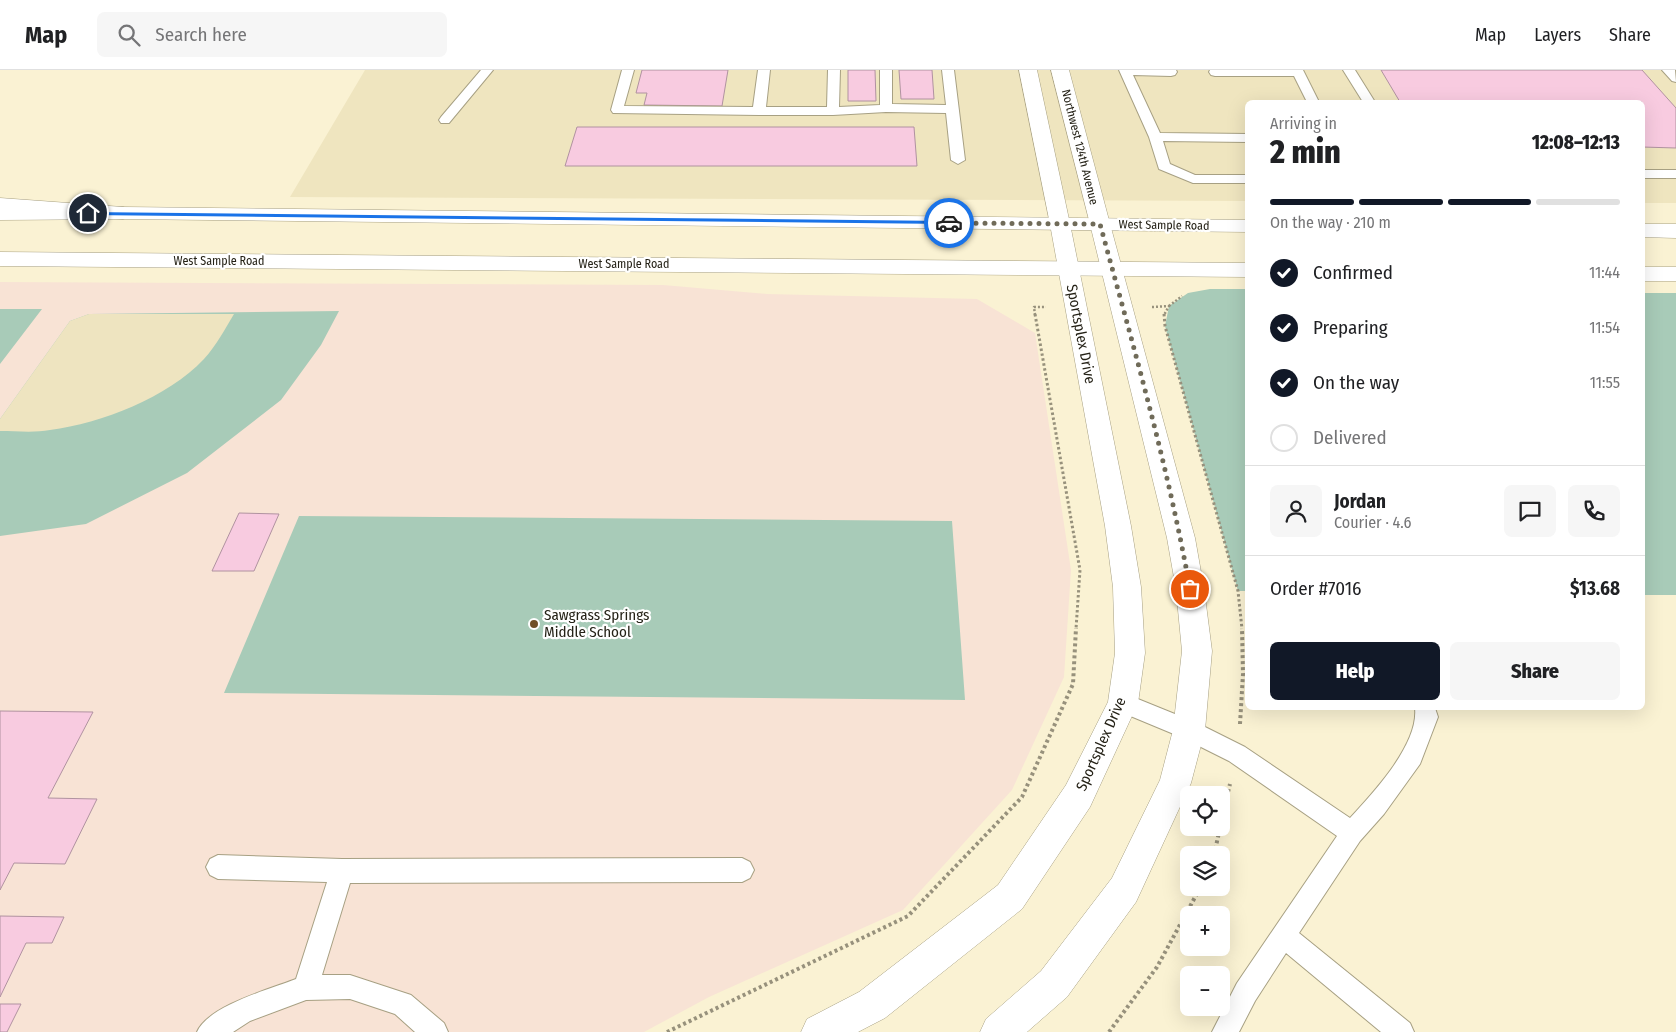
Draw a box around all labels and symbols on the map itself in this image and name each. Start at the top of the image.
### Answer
street label: Northwest 124th Avenue [1059,88,1101,206]
pin [67,192,109,234]
courier [924,198,974,248]
street label: West Sample Road [1118,217,1210,233]
street label: West Sample Road [174,254,264,268]
street label: West Sample Road [579,257,669,271]
street label: Sportsplex Drive [1063,283,1099,385]
pin [1169,568,1211,610]
place label: Sawgrass Springs Middle School [544,606,649,641]
marker: Sawgrass Springs Middle School [528,618,540,630]
street label: Sportsplex Drive [1072,694,1130,794]

